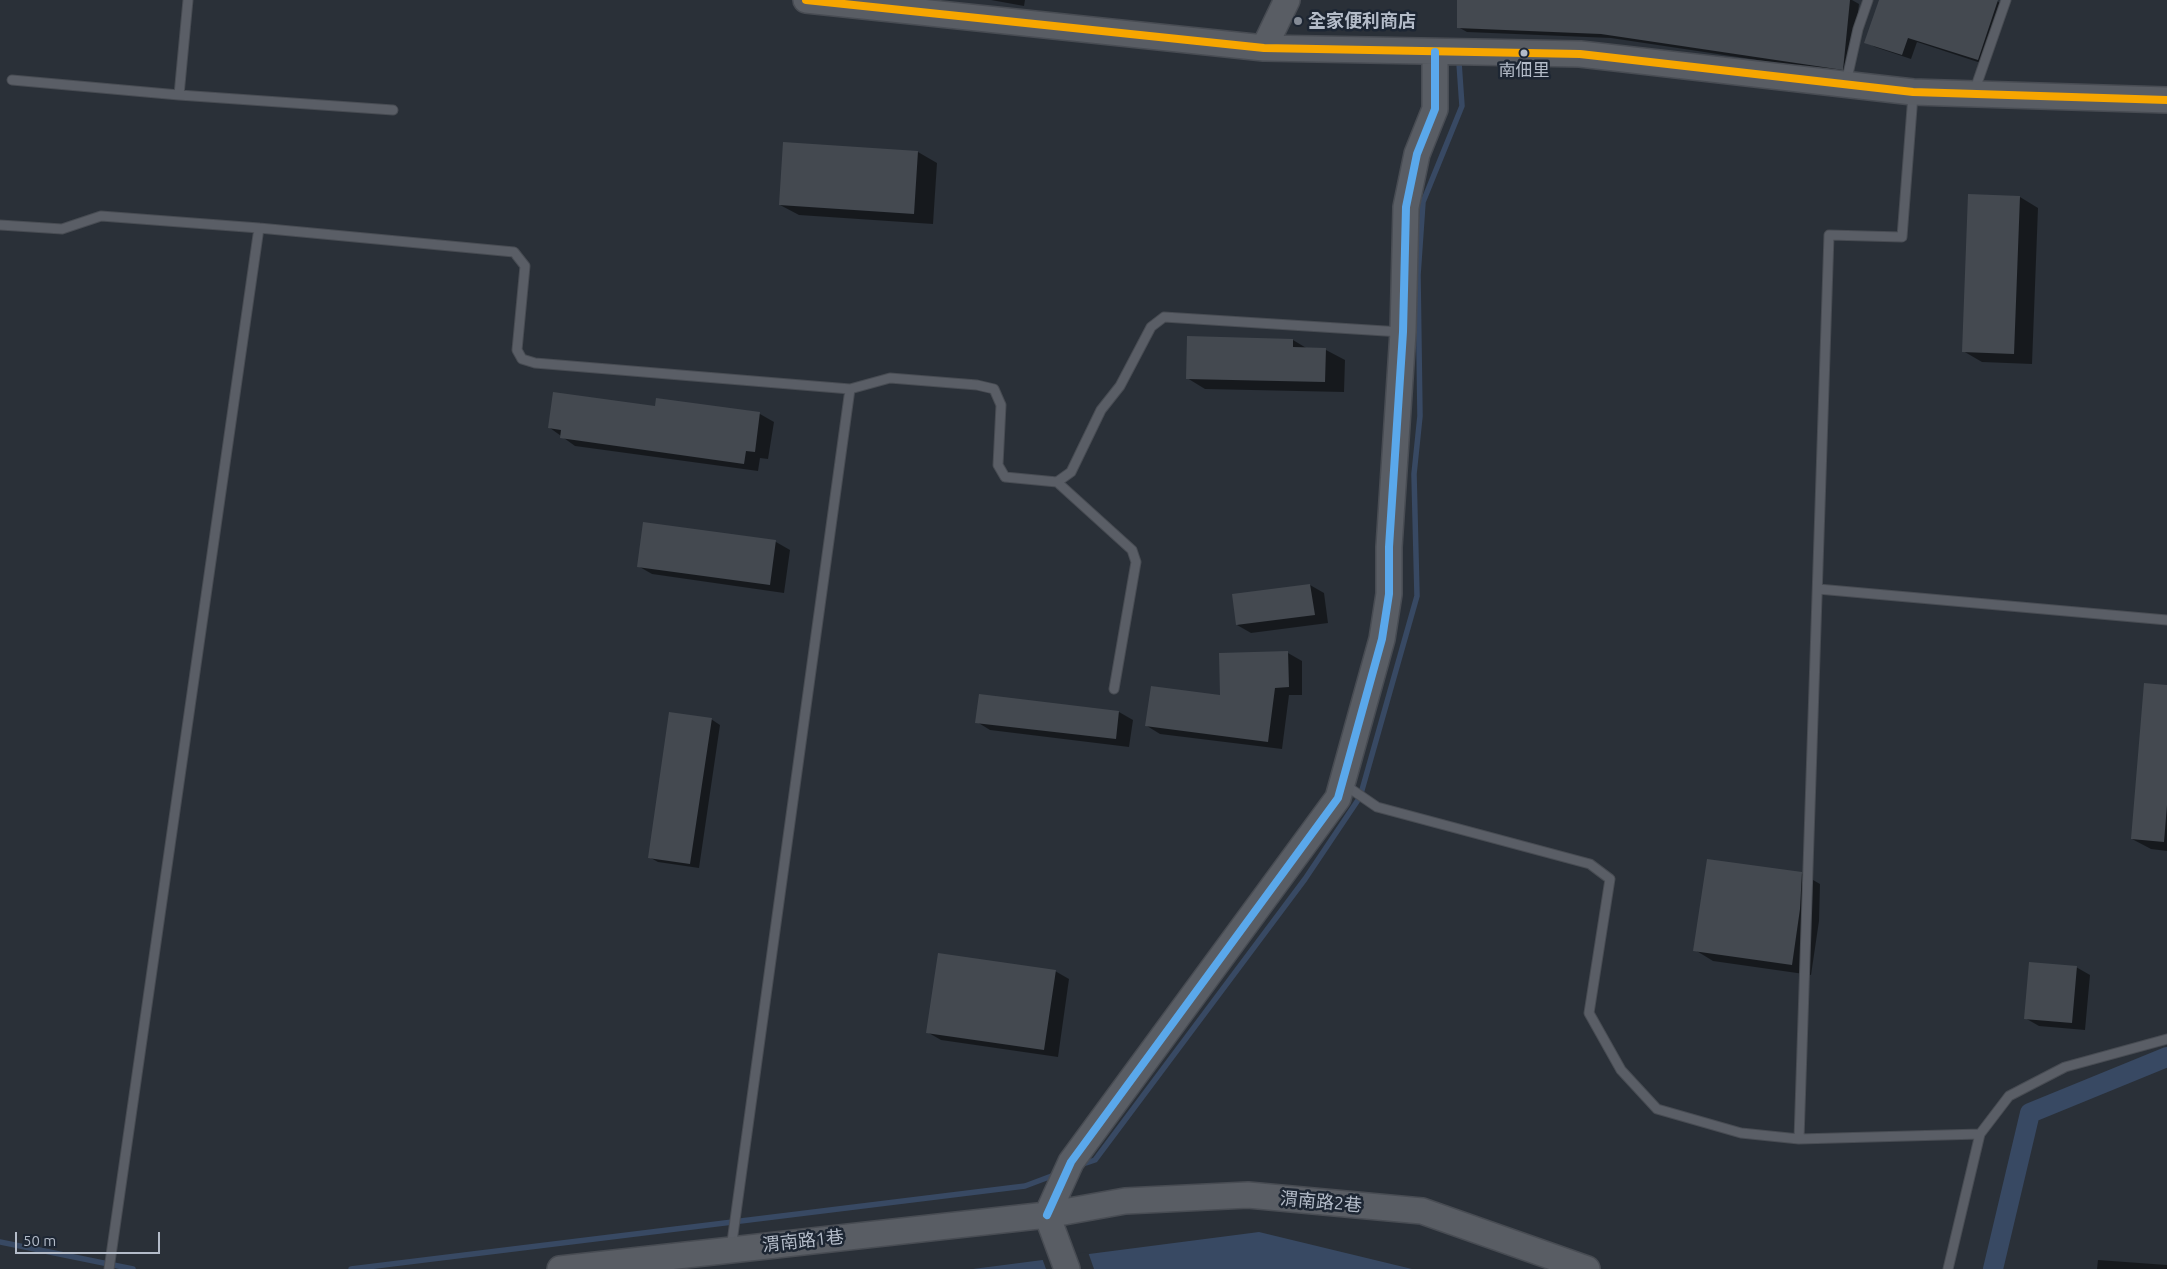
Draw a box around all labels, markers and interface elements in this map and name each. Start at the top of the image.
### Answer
place label: 全家便利商店 [1308,10,1416,32]
marker: 全家便利商店 [1292,15,1304,27]
marker: 南佃里 [1519,48,1529,58]
place label: 南佃里 [1499,60,1549,80]
street label: 渭南路2巷 [1279,1188,1363,1216]
scale bar [18,1222,162,1254]
street label: 渭南路1巷 [761,1226,845,1256]
text: 50 m [23,1232,56,1249]

